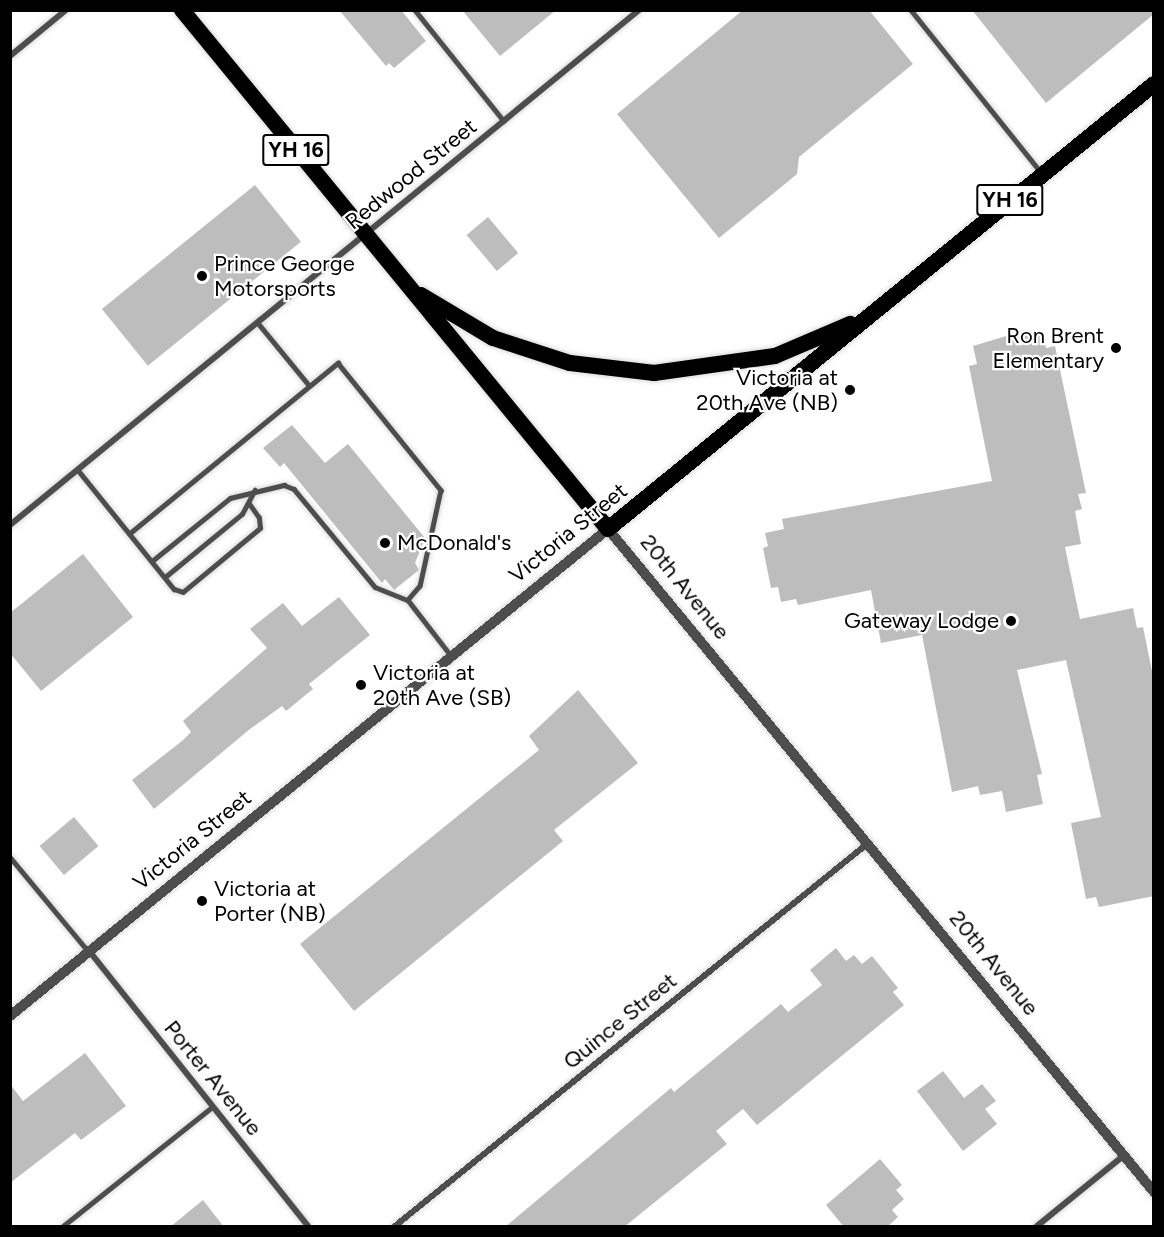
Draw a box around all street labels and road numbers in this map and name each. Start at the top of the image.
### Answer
street label: Redwood Street [340,113,482,235]
road number: YH 16 [262,132,330,168]
road number: YH 16 [976,182,1044,218]
street label: Victoria Street [504,477,632,589]
street label: 20th Avenue [635,529,735,645]
street label: Victoria Street [128,784,256,896]
street label: 20th Avenue [944,905,1044,1021]
street label: Quince Street [558,967,682,1075]
street label: Porter Avenue [159,1015,267,1141]

